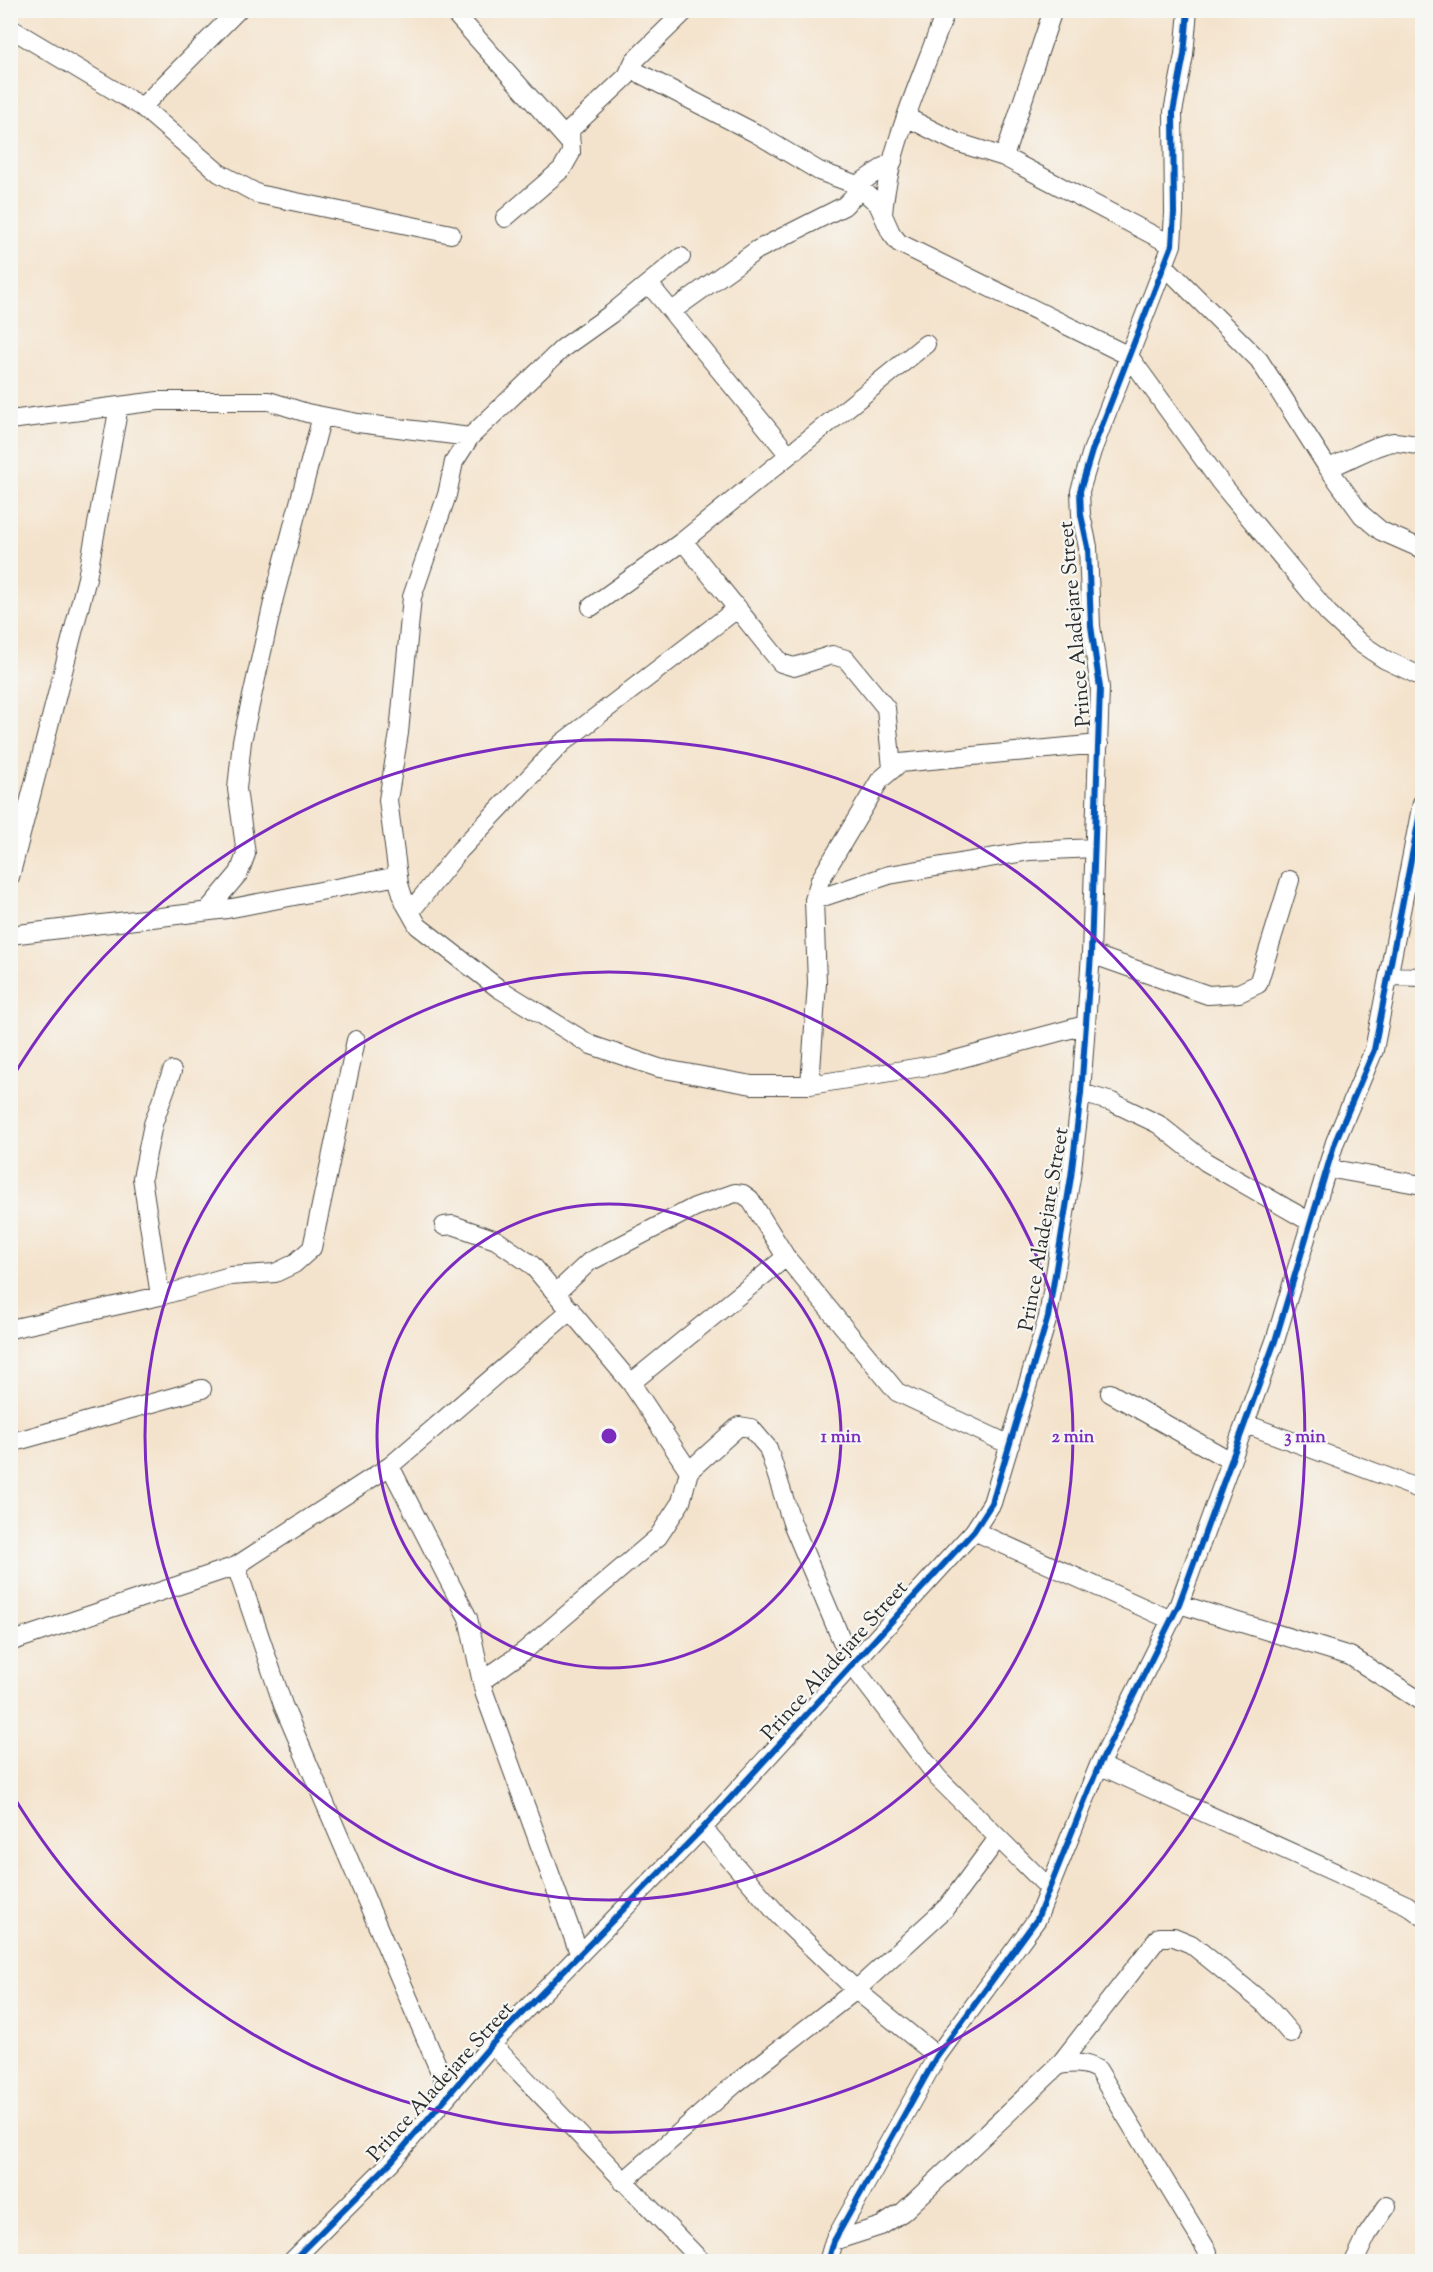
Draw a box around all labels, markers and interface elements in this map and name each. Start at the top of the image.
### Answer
street label: Prince Aladejare Street [1052,520,1100,728]
street label: Prince Aladejare Street [1012,1125,1078,1334]
text: 1 min [821,1425,862,1451]
text: 2 min [1052,1425,1095,1451]
text: 3 min [1284,1425,1326,1451]
centre of rings [599,1426,619,1446]
street label: Prince Aladejare Street [755,1575,916,1748]
street label: Prince Aladejare Street [361,1996,522,2169]

